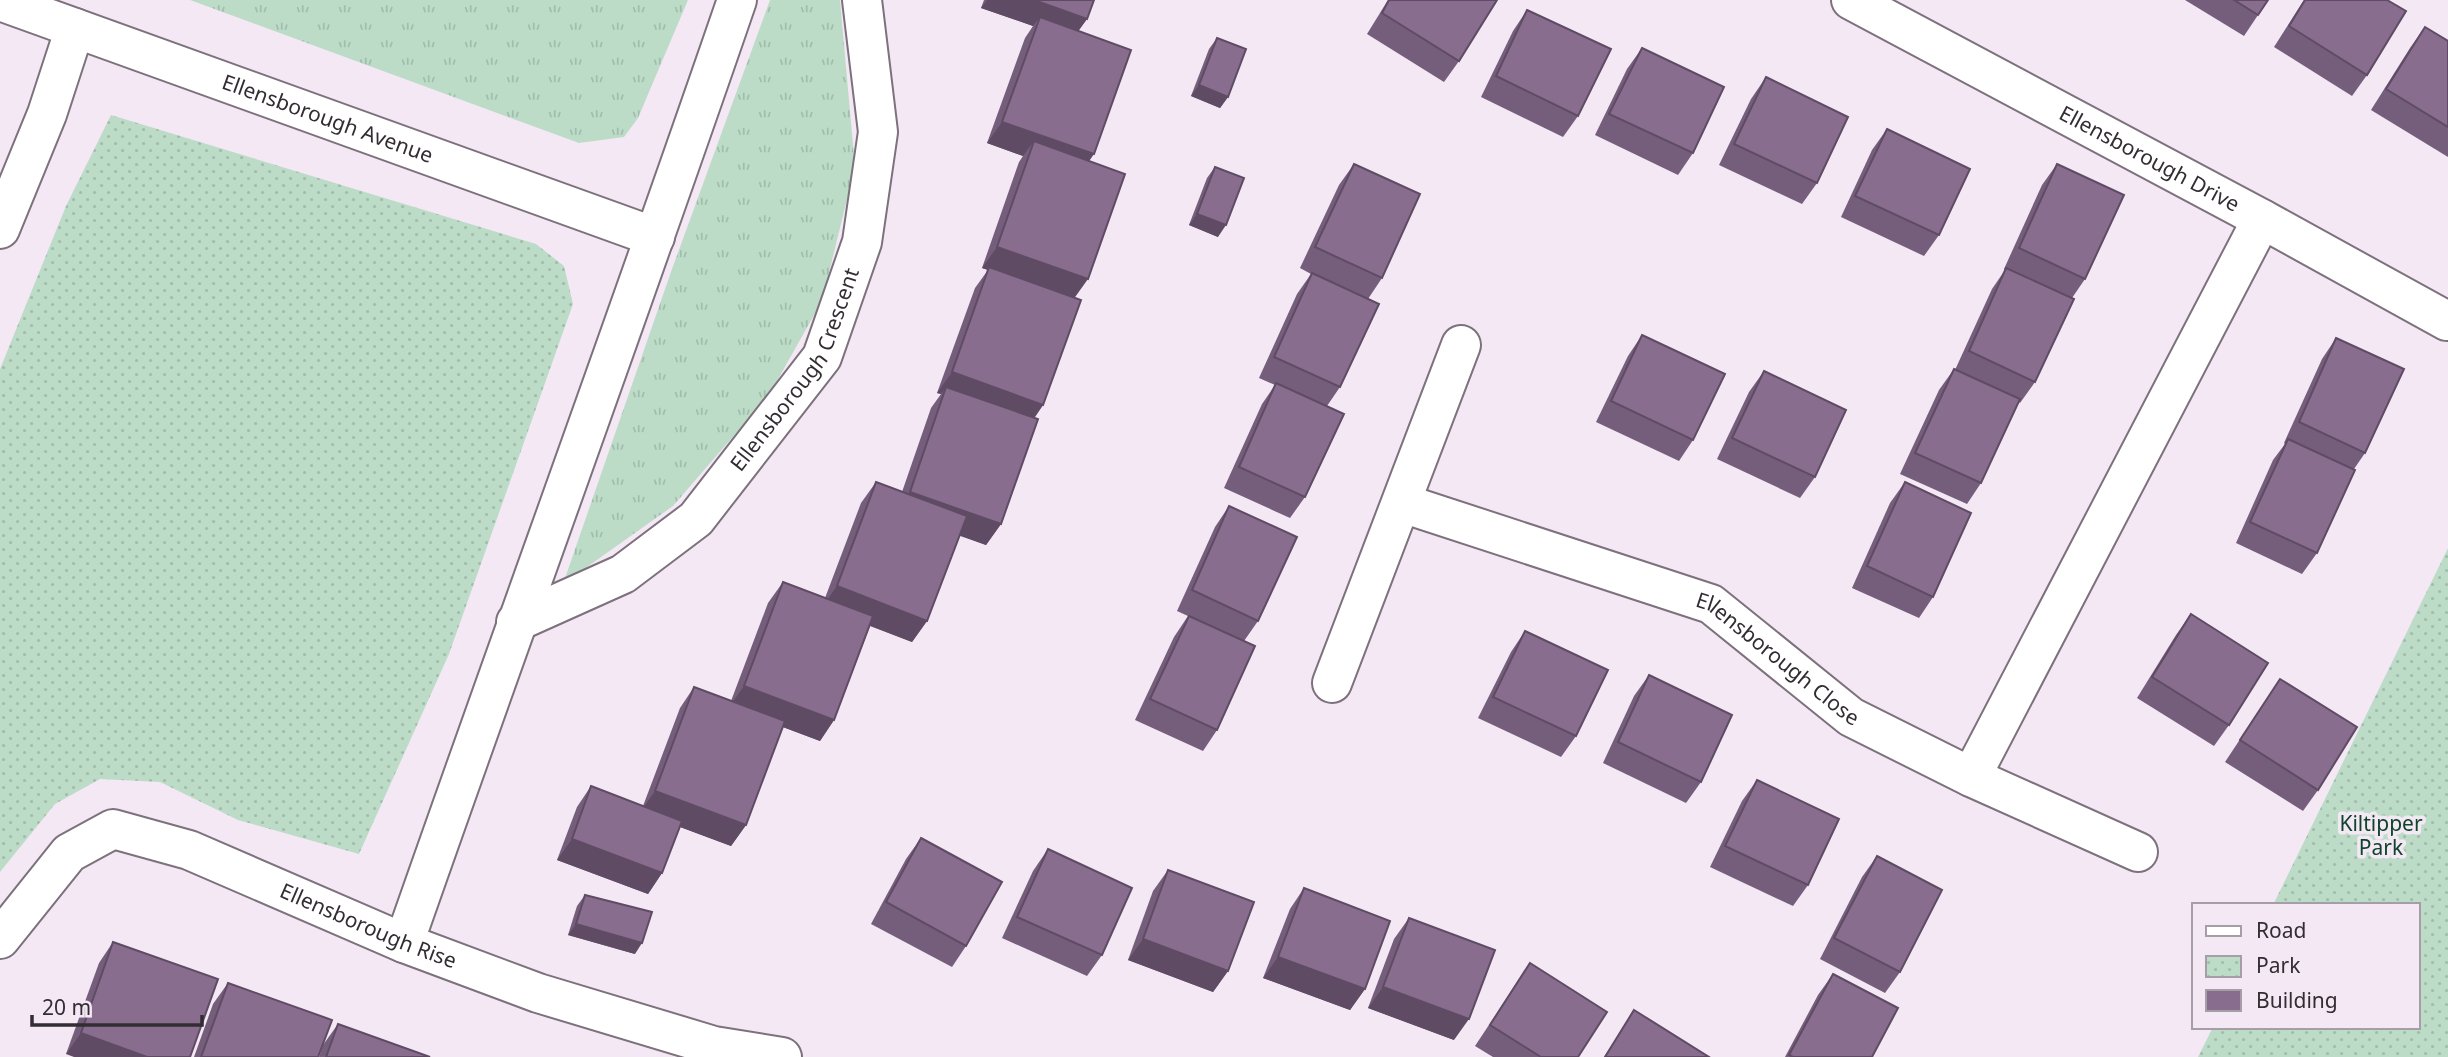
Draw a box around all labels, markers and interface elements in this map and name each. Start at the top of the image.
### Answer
street label: Ellensborough Avenue [218,67,437,169]
street label: Ellensborough Drive [2055,99,2245,218]
street label: Ellensborough Crescent [724,264,865,476]
street label: Ellensborough Close [1693,585,1864,732]
park label: Kiltipper Park [2339,809,2423,861]
street label: Ellensborough Rise [276,876,461,974]
legend [2192,903,2420,1029]
text: Road [2256,916,2306,944]
text: Park [2256,951,2301,979]
scale bar [32,984,201,1028]
text: Building [2256,986,2338,1014]
text: 20 m [42,993,91,1021]

